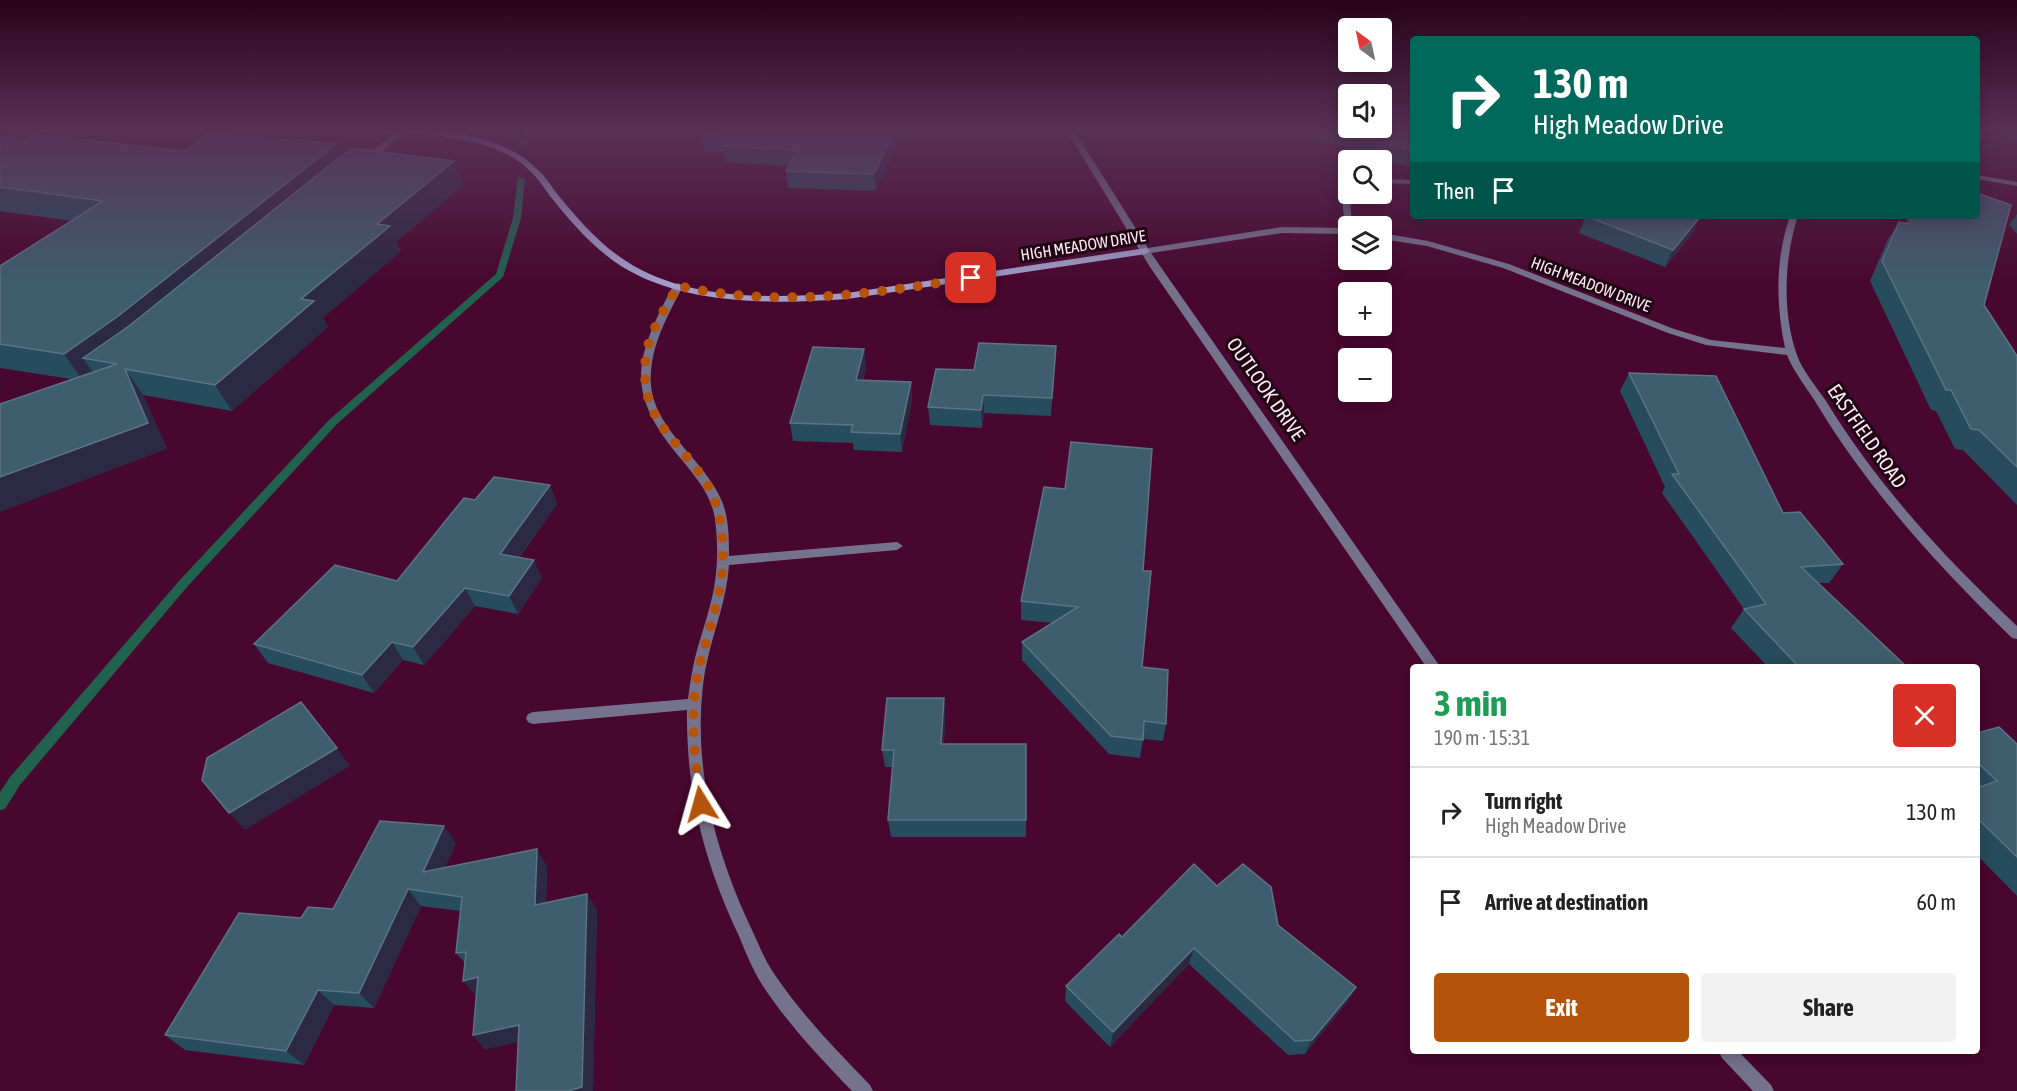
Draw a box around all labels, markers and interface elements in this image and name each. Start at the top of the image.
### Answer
north arrow [1338,18,1392,72]
map controls [1338,18,1392,402]
text: 130 m [1533,59,1628,107]
icon: right [1434,60,1512,138]
button: sound [1338,84,1392,138]
text: High Meadow Drive [1533,109,1724,140]
button: search [1338,150,1392,204]
icon: arrive [1487,174,1520,207]
text: Then [1434,178,1475,204]
button: layers [1338,216,1392,270]
street label: HIGH MEADOW DRIVE [1019,226,1147,264]
pin [945,252,996,303]
street label: HIGH MEADOW DRIVE [1529,253,1653,315]
icon: arrive [954,261,987,294]
button: + [1338,282,1392,336]
street label: OUTLOOK DRIVE [1223,333,1311,445]
button: − [1338,348,1392,402]
street label: EASTFIELD ROAD [1823,379,1912,492]
text: 3 min [1434,682,1508,724]
button: close [1893,684,1956,747]
text: 190 m · 15:31 [1434,726,1530,749]
position arrow [669,772,733,836]
text: Turn right [1485,788,1562,814]
icon: right [1434,796,1467,829]
text: 130 m [1906,799,1956,825]
text: High Meadow Drive [1485,814,1626,837]
icon: arrive [1434,886,1467,919]
text: Arrive at destination [1485,889,1648,915]
text: 60 m [1916,889,1956,915]
button: Exit [1434,973,1689,1042]
button: Share [1701,973,1956,1042]

